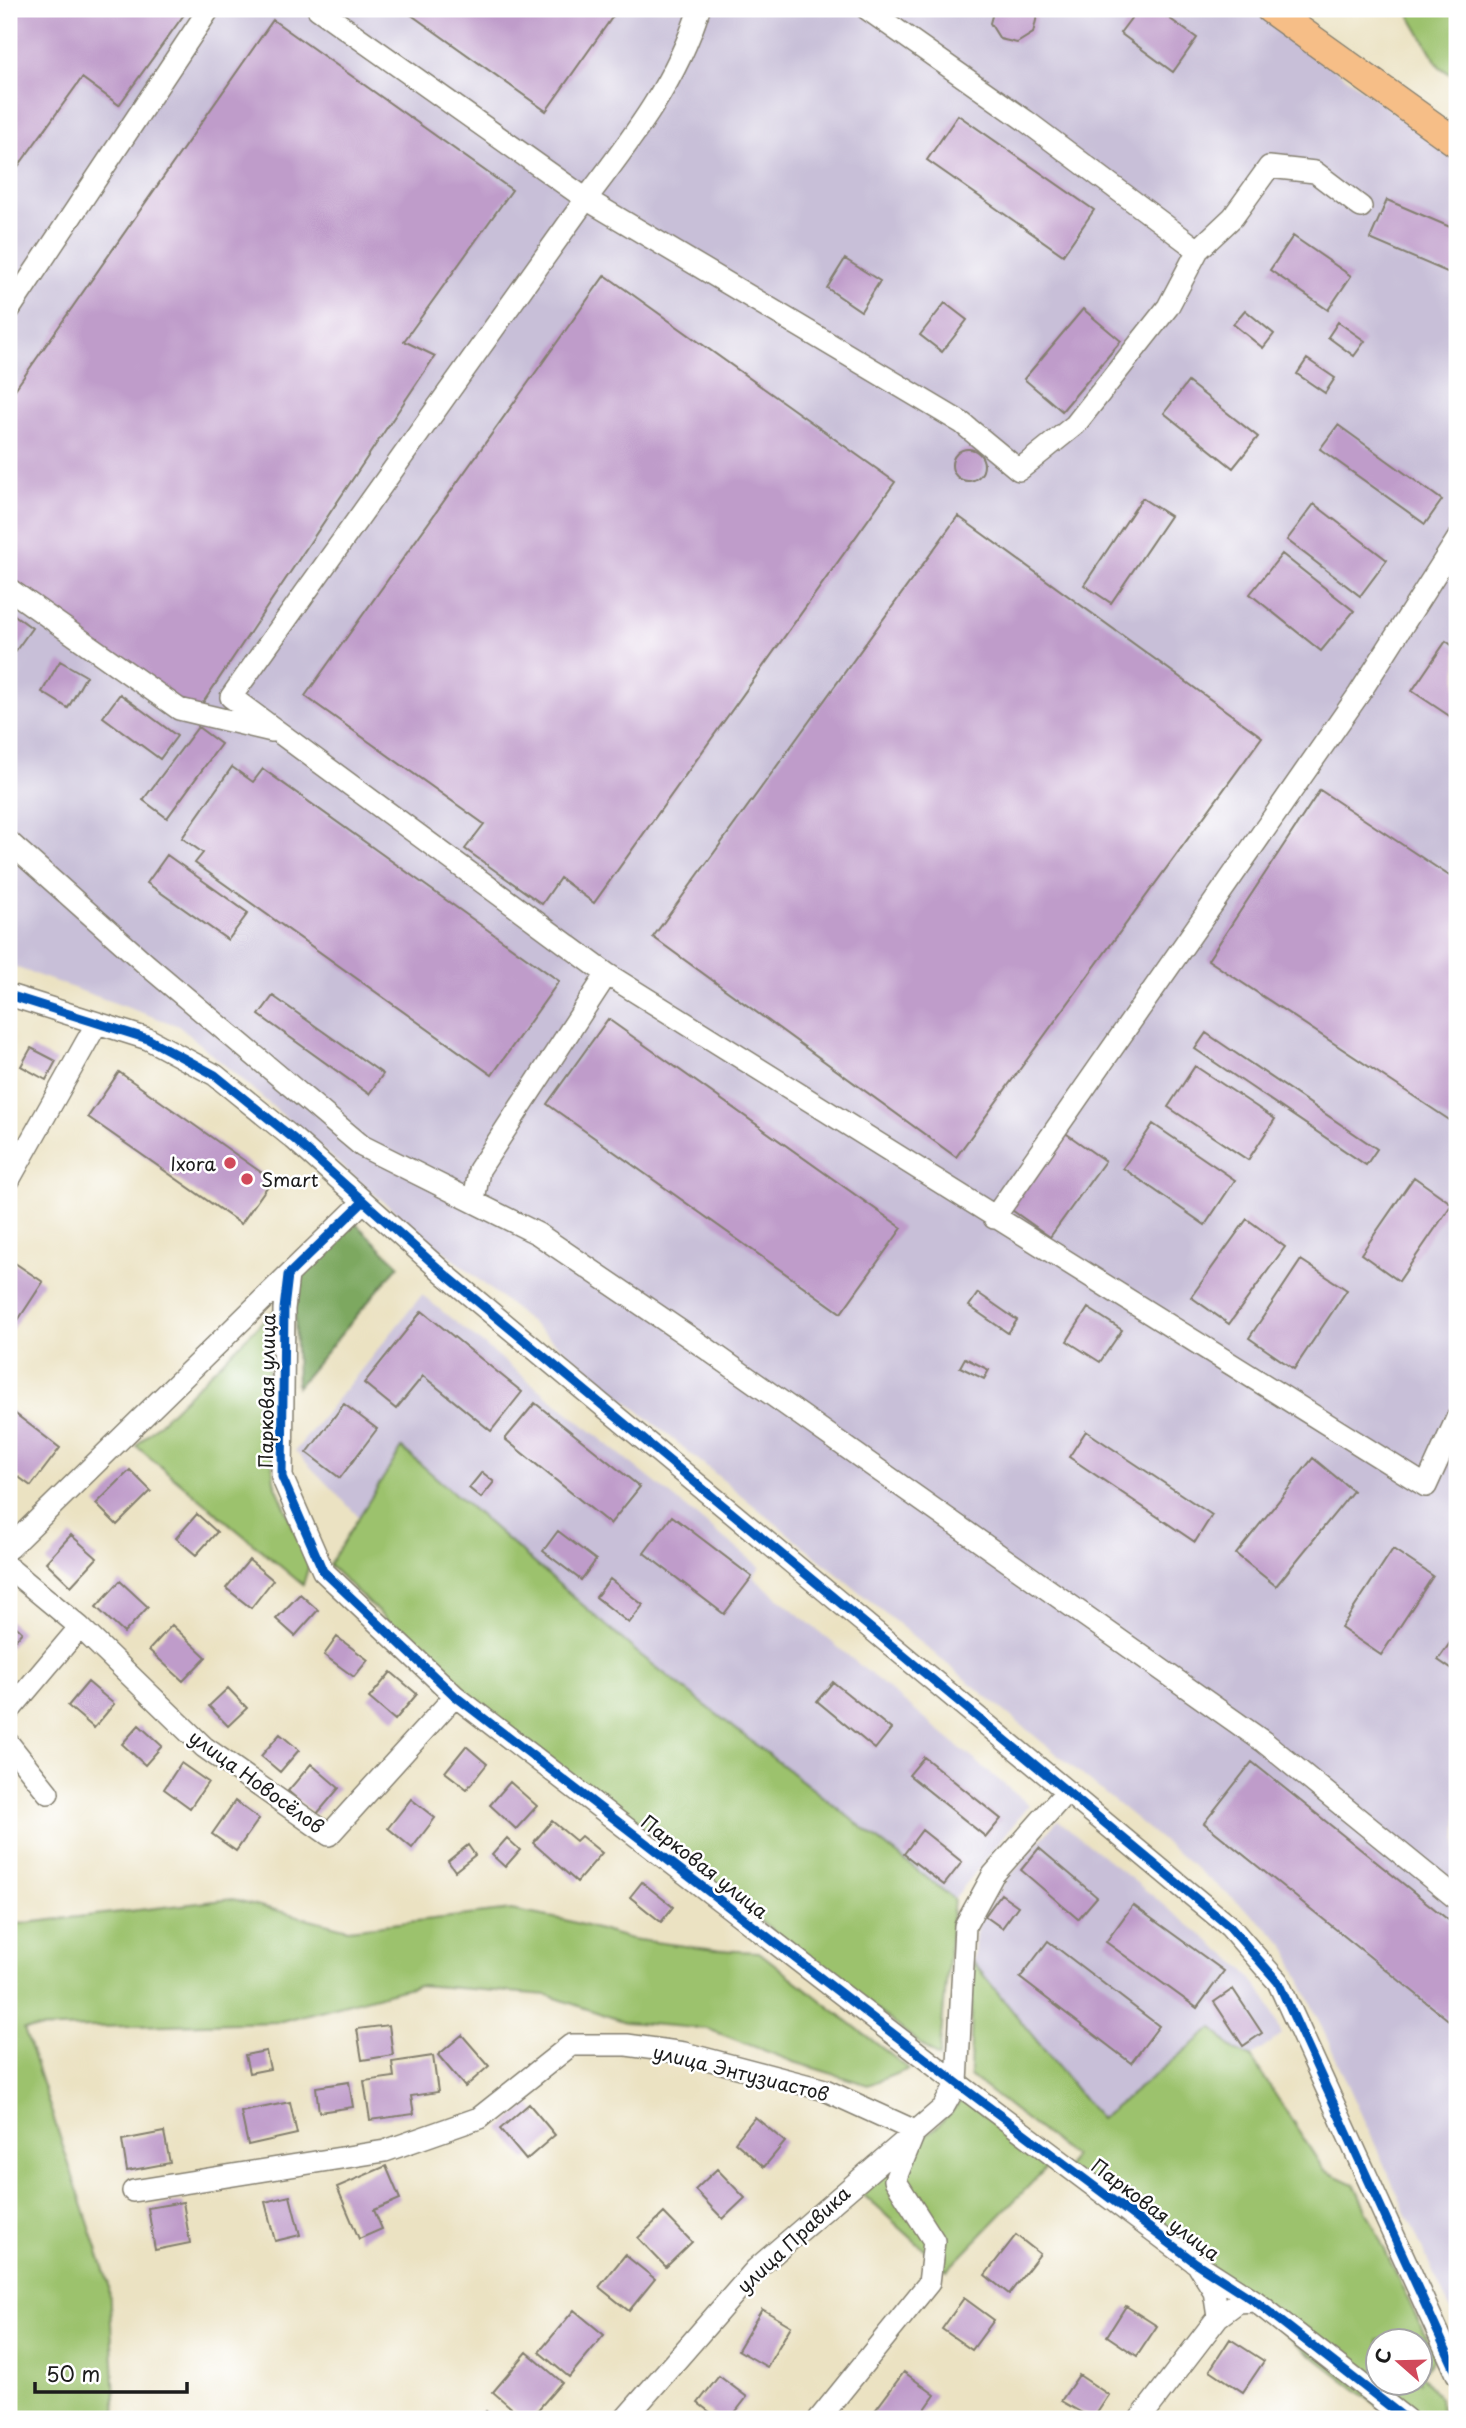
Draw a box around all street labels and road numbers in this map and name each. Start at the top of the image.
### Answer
street label: Парковая улица [251,1313,281,1469]
street label: улица Новосёлов [184,1722,330,1840]
street label: Парковая улица [635,1807,775,1925]
street label: улица Энтузиастов [650,2037,832,2107]
street label: Парковая улица [1086,2151,1226,2267]
street label: улица Правика [730,2179,856,2299]

